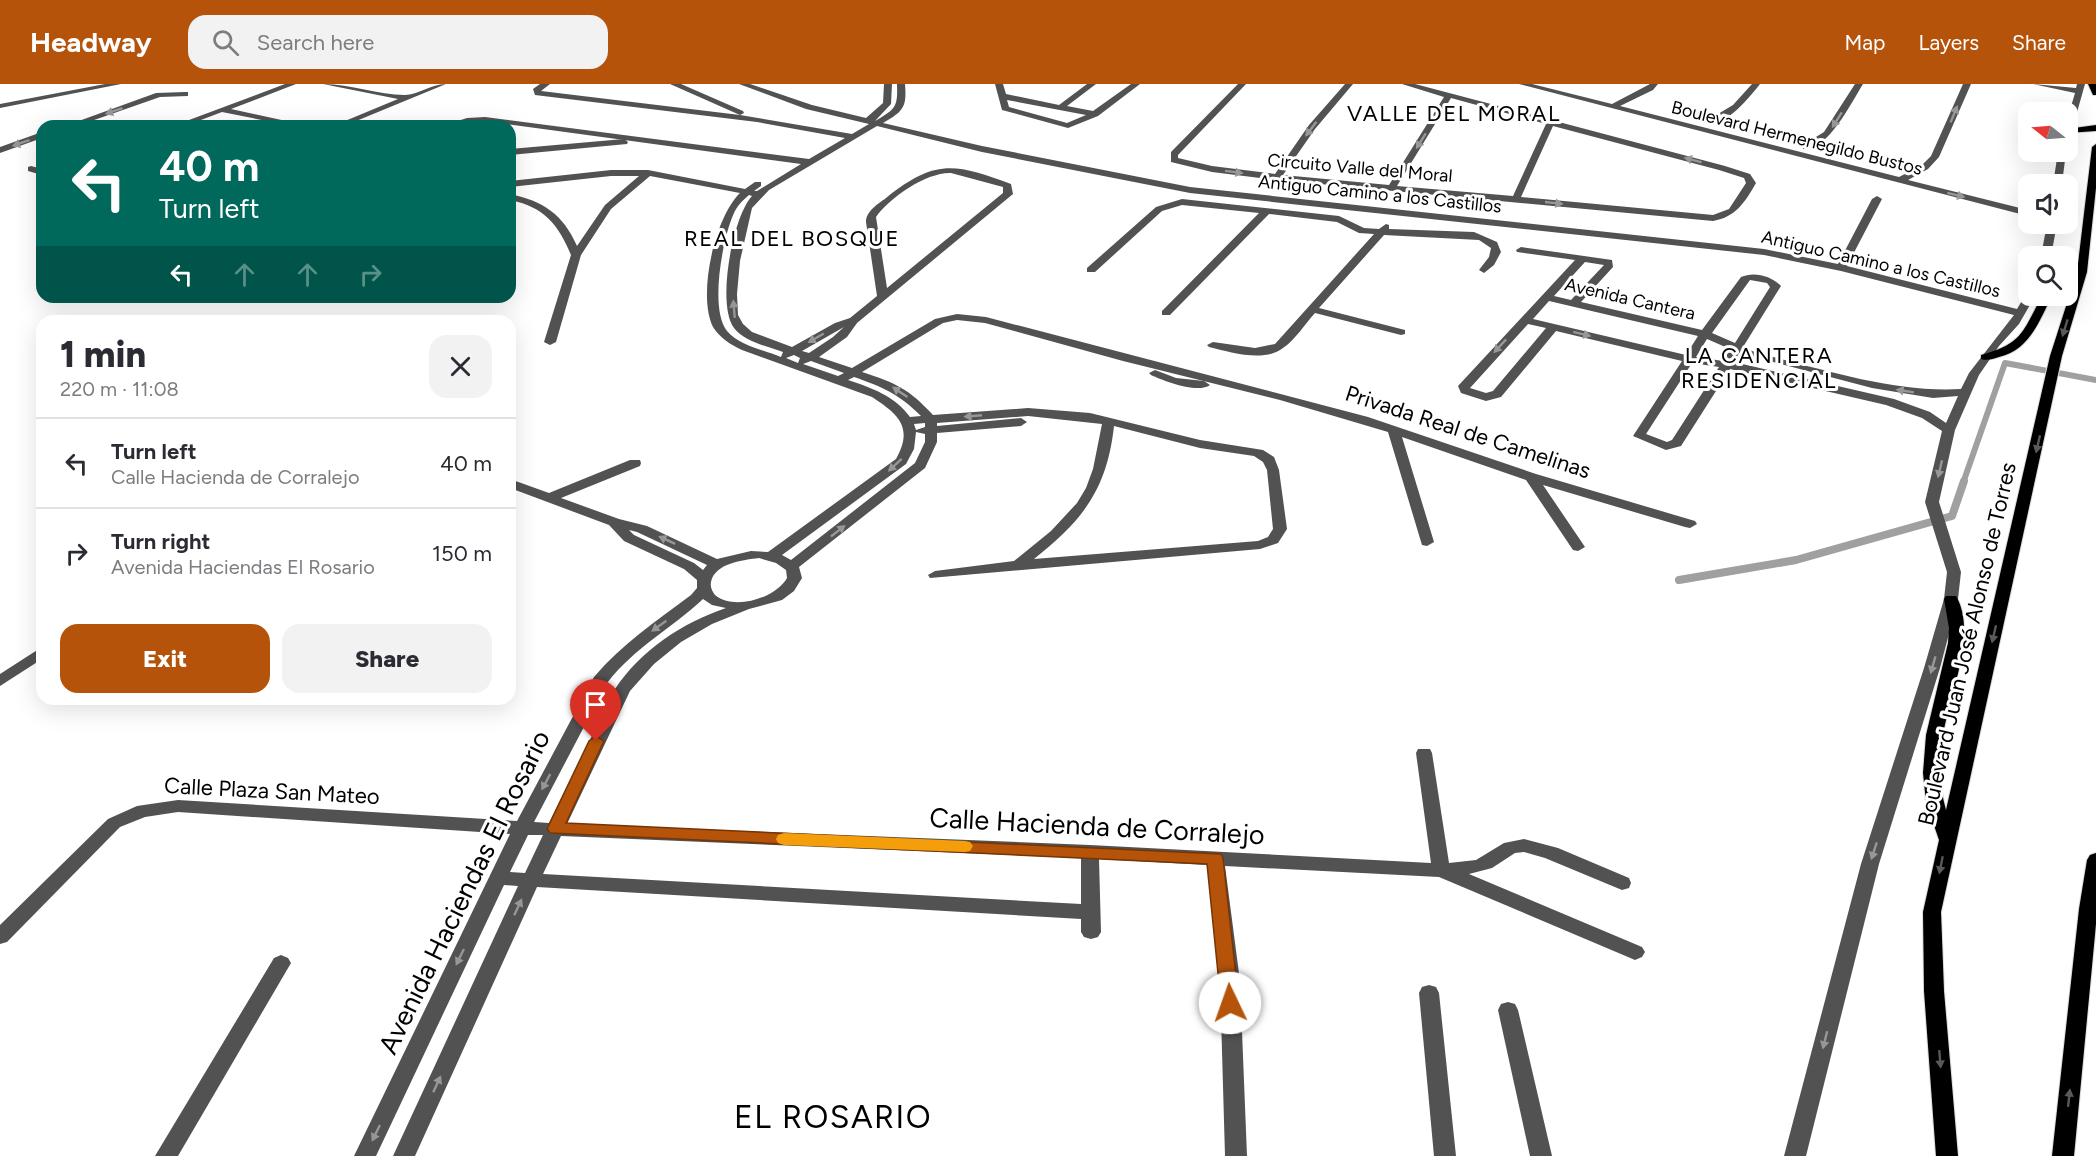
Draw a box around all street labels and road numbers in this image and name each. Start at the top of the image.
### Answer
street label: Boulevard Hermenegildo Bustos [1669,96,1925,180]
street label: Circuito Valle del Moral [1267,149,1453,187]
street label: Antiguo Camino a los Castillos [1257,170,1503,218]
street label: Antiguo Camino a los Castillos [1759,226,2003,302]
street label: Avenida Cantera [1563,273,1697,325]
street label: Privada Real de Camelinas [1342,380,1594,484]
street label: Boulevard Juan José Alonso de Torres [1912,460,2022,828]
street label: Avenida Haciendas El Rosario [371,725,557,1059]
street label: Calle Plaza San Mateo [164,772,380,810]
street label: Calle Hacienda de Corralejo [929,801,1265,851]

